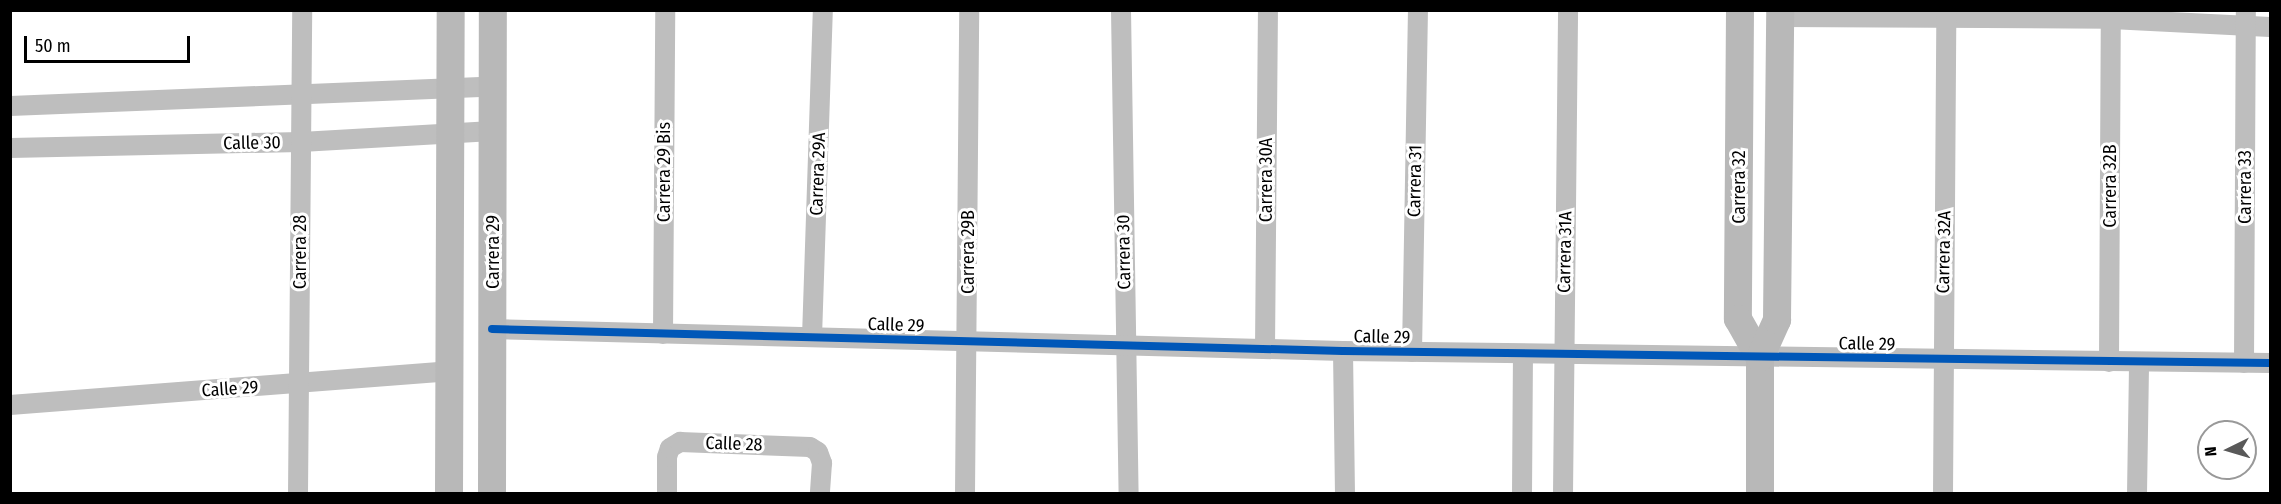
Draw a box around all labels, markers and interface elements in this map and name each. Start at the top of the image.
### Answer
scale bar [27,24,194,62]
text: 50 m [35,35,71,57]
street label: Carrera 29 Bis [653,122,675,222]
street label: Calle 30 [223,132,281,154]
street label: Carrera 29A [806,132,830,216]
street label: Carrera 30A [1255,138,1277,222]
street label: Carrera 32B [2099,144,2121,228]
street label: Carrera 31 [1404,145,1426,217]
street label: Carrera 32 [1728,150,1750,224]
street label: Carrera 33 [2234,150,2256,224]
street label: Carrera 29B [957,210,979,294]
street label: Carrera 32A [1932,210,1956,294]
street label: Carrera 31A [1553,211,1577,293]
street label: Carrera 30 [1113,214,1135,290]
street label: Carrera 28 [289,215,311,289]
street label: Carrera 29 [482,215,504,289]
street label: Calle 29 [867,313,925,337]
street label: Calle 29 [1353,326,1411,348]
street label: Calle 29 [1838,333,1896,355]
street label: Calle 29 [201,376,259,402]
north arrow [2197,420,2257,480]
street label: Calle 28 [705,432,763,456]
text: N [2201,446,2220,457]

